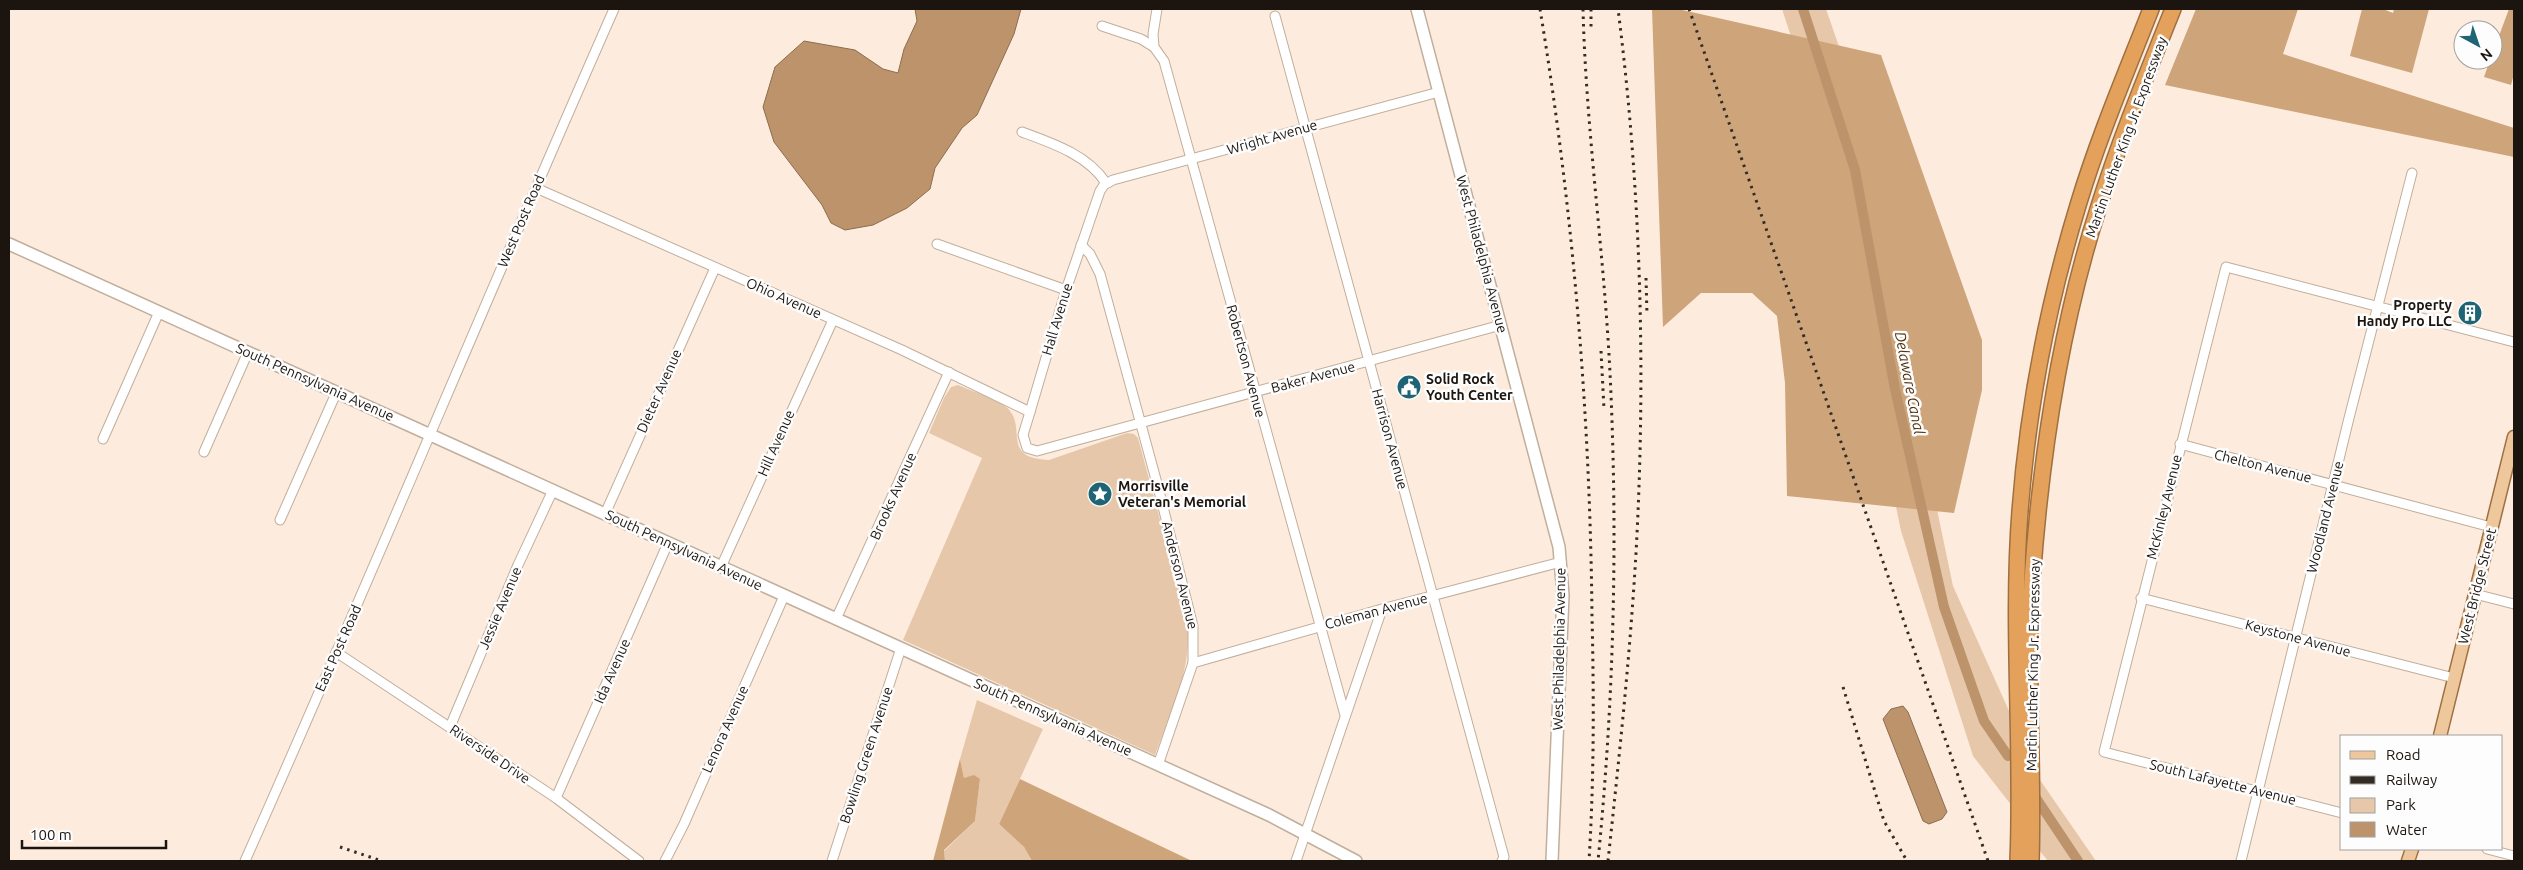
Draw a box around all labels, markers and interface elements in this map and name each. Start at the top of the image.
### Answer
north arrow [2453,20,2503,70]
street label: Martin Luther King Jr. Expressway [2082,34,2170,240]
text: N [2477,45,2496,64]
street label: Wright Avenue [1225,116,1319,158]
street label: West Post Road [494,172,548,270]
street label: West Philadelphia Avenue [1453,173,1511,335]
street label: Ohio Avenue [744,274,824,322]
street label: Hall Avenue [1038,281,1076,357]
place label: Property Handy Pro LLC [2357,297,2453,329]
building icon: Property Handy Pro LLC [2457,300,2483,326]
street label: Robertson Avenue [1223,303,1269,419]
water label: Delaware Canal [1892,330,1928,437]
street label: South Pennsylvania Avenue [233,340,397,424]
street label: Dieter Avenue [633,347,685,435]
street label: Baker Avenue [1269,358,1357,396]
place label: Solid Rock Youth Center [1426,371,1513,403]
public building icon: Solid Rock Youth Center [1396,374,1422,400]
street label: Harrison Avenue [1369,387,1411,491]
street label: Hill Avenue [754,407,798,479]
street label: Chelton Avenue [2213,446,2313,486]
street label: Brooks Avenue [867,450,919,542]
street label: McKinley Avenue [2143,453,2185,561]
street label: Woodland Avenue [2303,459,2347,575]
place label: Morrisville Veteran's Memorial [1118,478,1246,510]
place icon: Morrisville Veteran's Memorial [1087,481,1113,507]
street label: South Pennsylvania Avenue [603,507,765,593]
street label: Anderson Avenue [1159,519,1201,631]
street label: West Bridge Street [2455,526,2499,646]
street label: Martin Luther King Jr. Expressway [2023,558,2043,771]
street label: Jessie Avenue [475,564,525,652]
street label: West Philadelphia Avenue [1550,568,1568,730]
street label: Coleman Avenue [1323,590,1429,632]
street label: East Post Road [312,602,364,694]
street label: Keystone Avenue [2243,616,2353,660]
street label: Ida Avenue [591,636,633,706]
street label: South Pennsylvania Avenue [971,675,1135,759]
street label: Lenora Avenue [699,683,751,775]
street label: Bowling Green Avenue [836,685,896,825]
street label: Riverside Drive [447,721,533,787]
legend [2340,735,2503,850]
text: Road [2386,746,2421,763]
street label: South Lafayette Avenue [2148,756,2298,808]
text: Railway [2386,771,2437,788]
text: Park [2386,796,2416,813]
scale bar [22,818,166,850]
text: Water [2386,821,2427,838]
text: 100 m [30,826,72,843]

